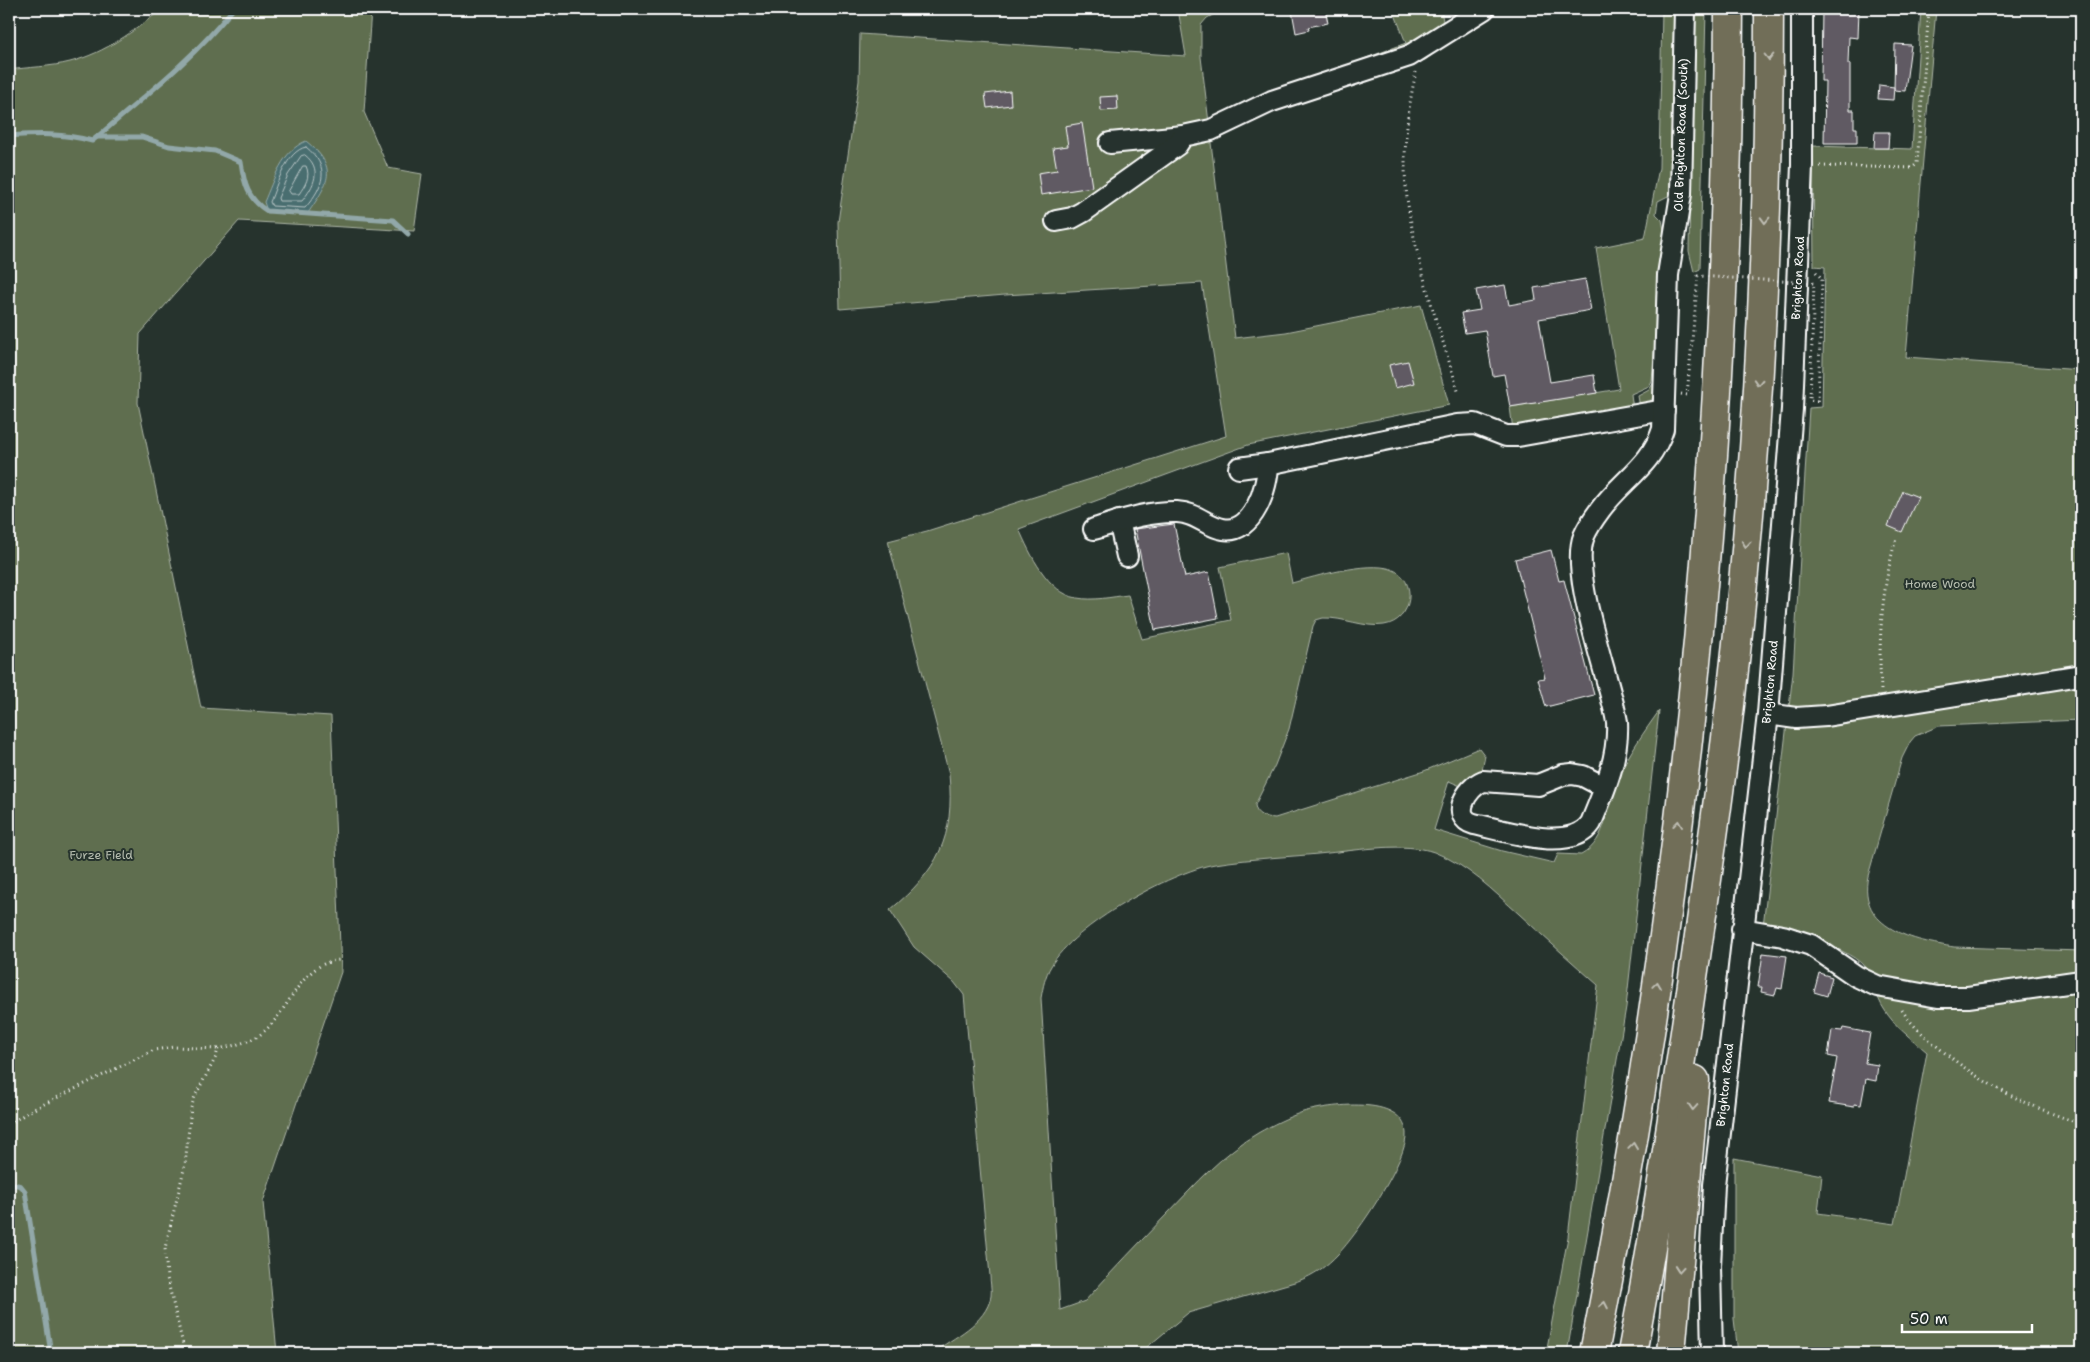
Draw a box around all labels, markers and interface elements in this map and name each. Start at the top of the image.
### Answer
one-way arrow [1764,54,1774,62]
street label: Old Brighton Road (South) [1670,58,1692,212]
one-way arrow [1759,216,1770,224]
street label: Brighton Road [1788,235,1808,320]
one-way arrow [1752,379,1763,387]
one-way arrow [1741,541,1752,549]
park label: Home Wood [1905,576,1976,592]
street label: Brighton Road [1758,639,1782,724]
one-way arrow [1672,819,1683,827]
park label: Furze Field [69,847,133,863]
one-way arrow [1651,980,1661,989]
street label: Brighton Road [1713,1042,1737,1128]
one-way arrow [1688,1103,1699,1111]
one-way arrow [1627,1141,1637,1150]
one-way arrow [1674,1265,1685,1273]
one-way arrow [1598,1301,1608,1310]
scale bar [1902,1302,2032,1334]
text: 50 m [1910,1309,1948,1329]

